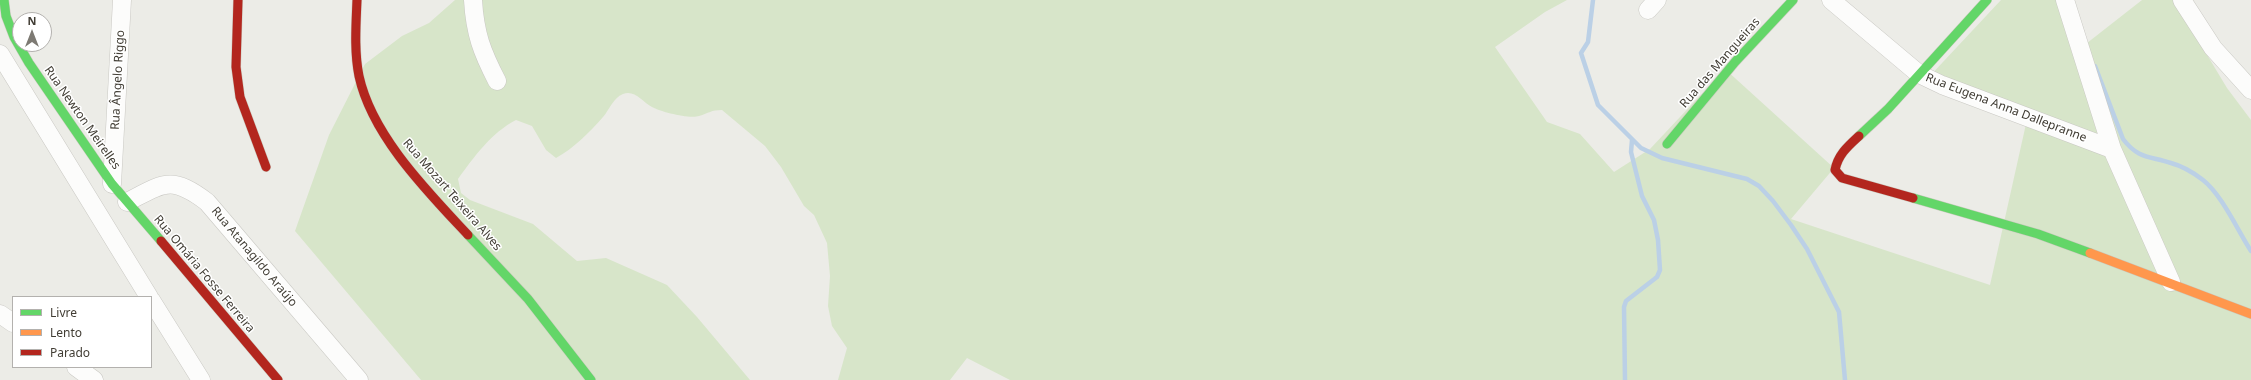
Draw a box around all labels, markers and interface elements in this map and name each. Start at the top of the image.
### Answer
north arrow [12,12,52,52]
text: N [28,13,36,28]
street label: Rua das Mangueiras [1677,15,1763,111]
street label: Rua Ângelo Riggo [108,30,128,130]
street label: Rua Newton Meirelles [41,64,123,172]
street label: Rua Eugena Anna Dallepranne [1923,71,2089,145]
street label: Rua Mozart Teixeira Alves [400,136,504,254]
street label: Rua Atanagildo Araújo [208,204,300,310]
street label: Rua Omária Fosse Ferreira [151,212,257,336]
legend [12,296,152,368]
text: Livre [50,304,77,321]
text: Lento [50,324,82,341]
text: Parado [50,344,90,361]

